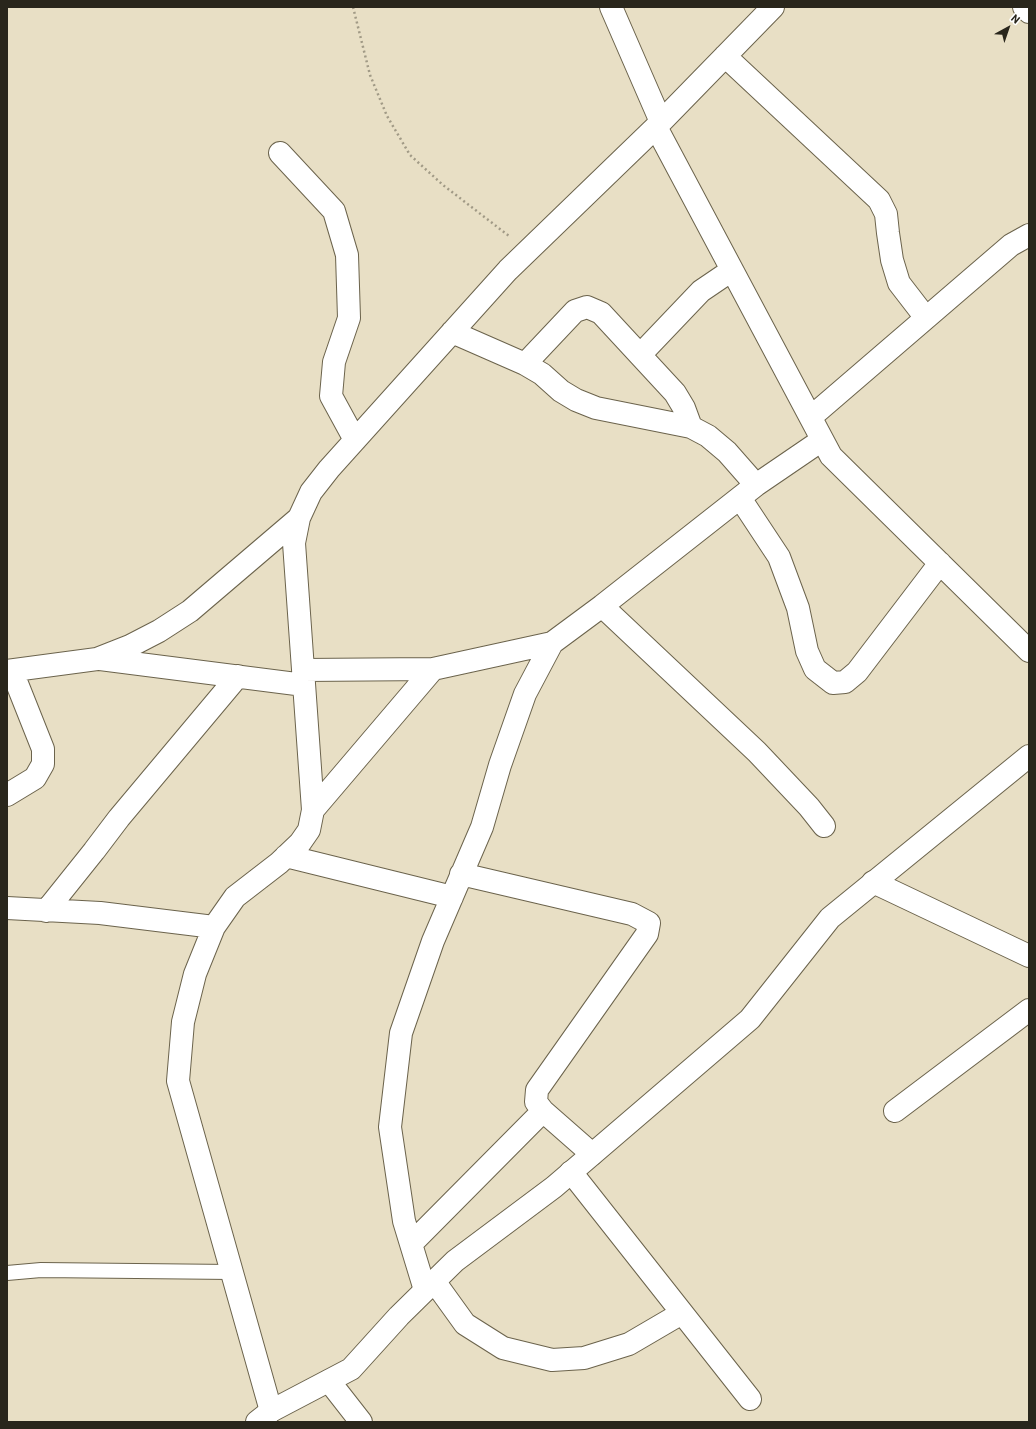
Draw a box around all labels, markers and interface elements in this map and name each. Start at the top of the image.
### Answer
north arrow [988,8,1028,48]
text: N [1009,11,1023,26]

